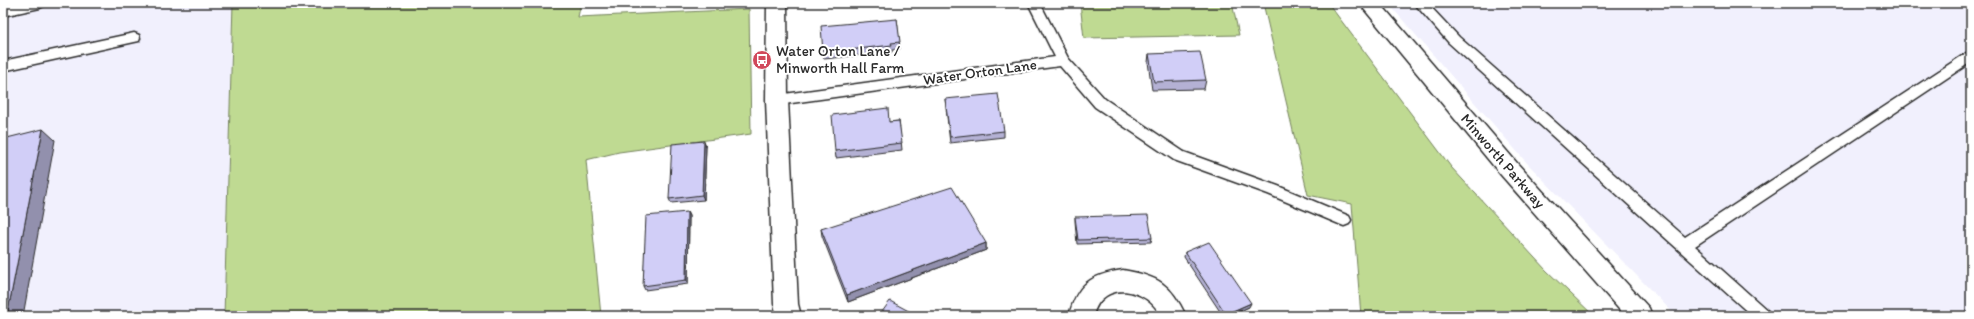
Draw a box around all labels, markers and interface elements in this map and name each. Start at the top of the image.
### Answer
place label: Water Orton Lane / Minworth Hall Farm [776,42,905,77]
bus stop icon: Water Orton Lane / Minworth Hall Farm [751,49,773,71]
street label: Water Orton Lane [922,55,1038,89]
street label: Minworth Parkway [1457,110,1549,212]

